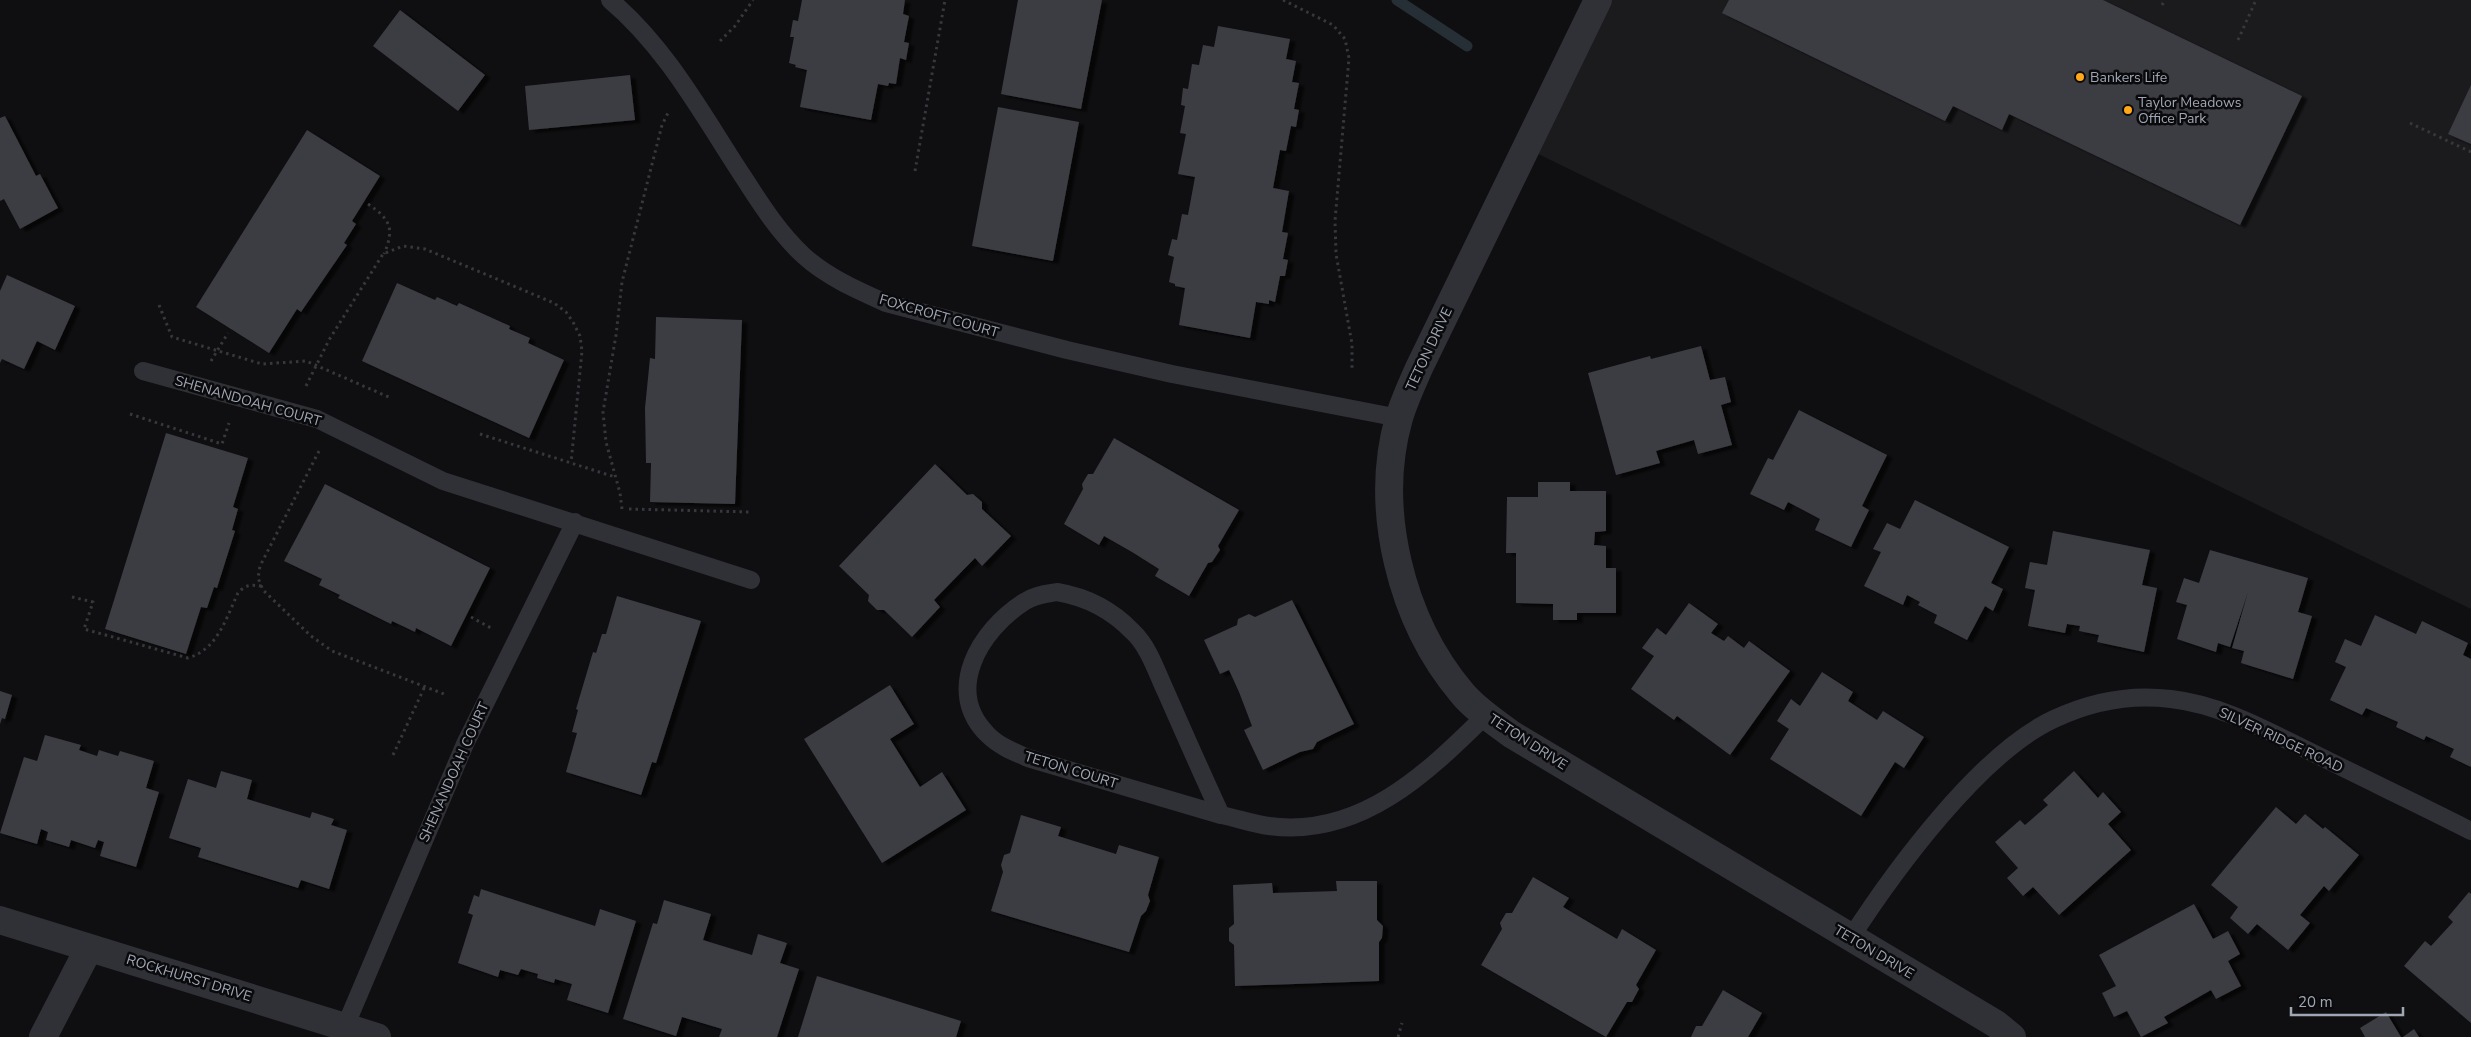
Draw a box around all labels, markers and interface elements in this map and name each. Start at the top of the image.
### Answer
place label: Bankers Life [2090,68,2167,87]
marker: Bankers Life [2074,71,2086,83]
place label: Taylor Meadows Office Park [2138,93,2242,128]
marker: Taylor Meadows Office Park [2122,104,2134,116]
street label: FOXCROFT COURT [877,290,1001,342]
street label: TETON DRIVE [1401,304,1457,394]
street label: SHENANDOAH COURT [173,371,324,431]
street label: SHENANDOAH COURT [415,698,494,845]
street label: SILVER RIDGE ROAD [2216,703,2346,777]
street label: TETON DRIVE [1485,710,1571,774]
street label: TETON COURT [1022,747,1120,793]
street label: TETON DRIVE [1831,921,1917,983]
street label: ROCKHURST DRIVE [124,950,254,1006]
scale bar [2291,984,2404,1016]
text: 20 m [2298,992,2333,1012]

